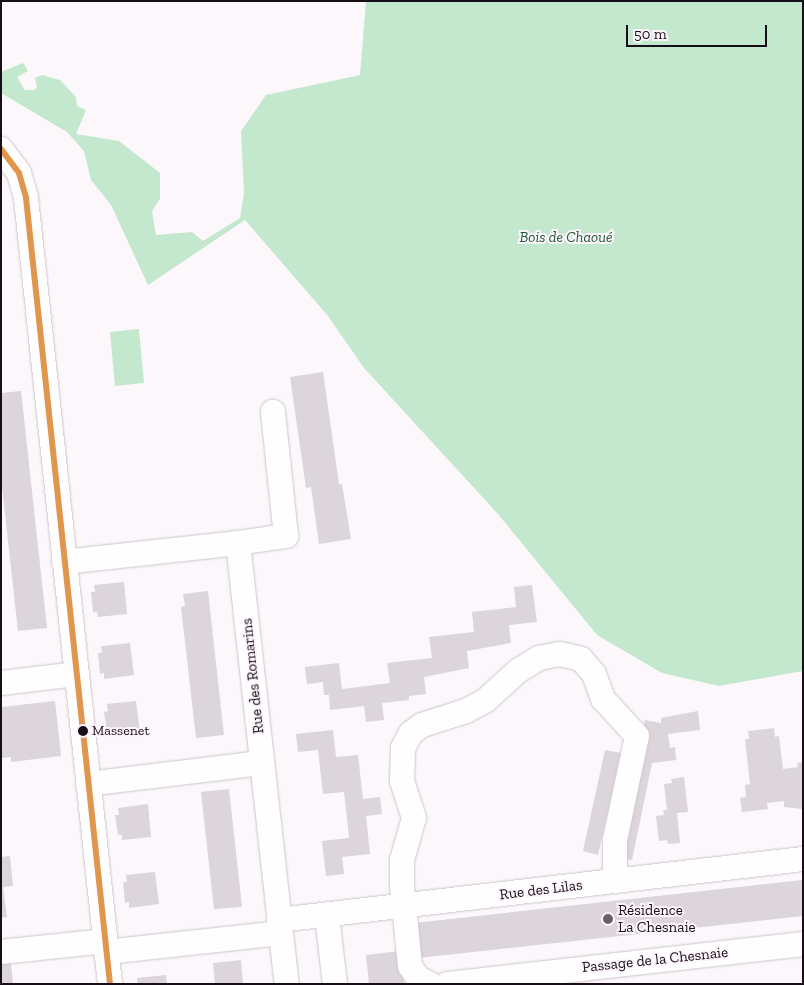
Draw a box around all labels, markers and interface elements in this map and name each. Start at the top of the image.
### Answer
scale bar [629,15,770,47]
text: 50 m [634,25,667,43]
park label: Bois de Chaoué [519,229,613,247]
street label: Rue des Romarins [238,617,268,735]
place label: Massenet [92,723,150,739]
marker: Massenet [78,726,88,736]
street label: Rue des Lilas [498,876,584,904]
place label: Résidence La Chesnaie [618,901,696,936]
marker: Résidence La Chesnaie [602,913,614,925]
street label: Passage de la Chesnaie [581,943,729,977]

